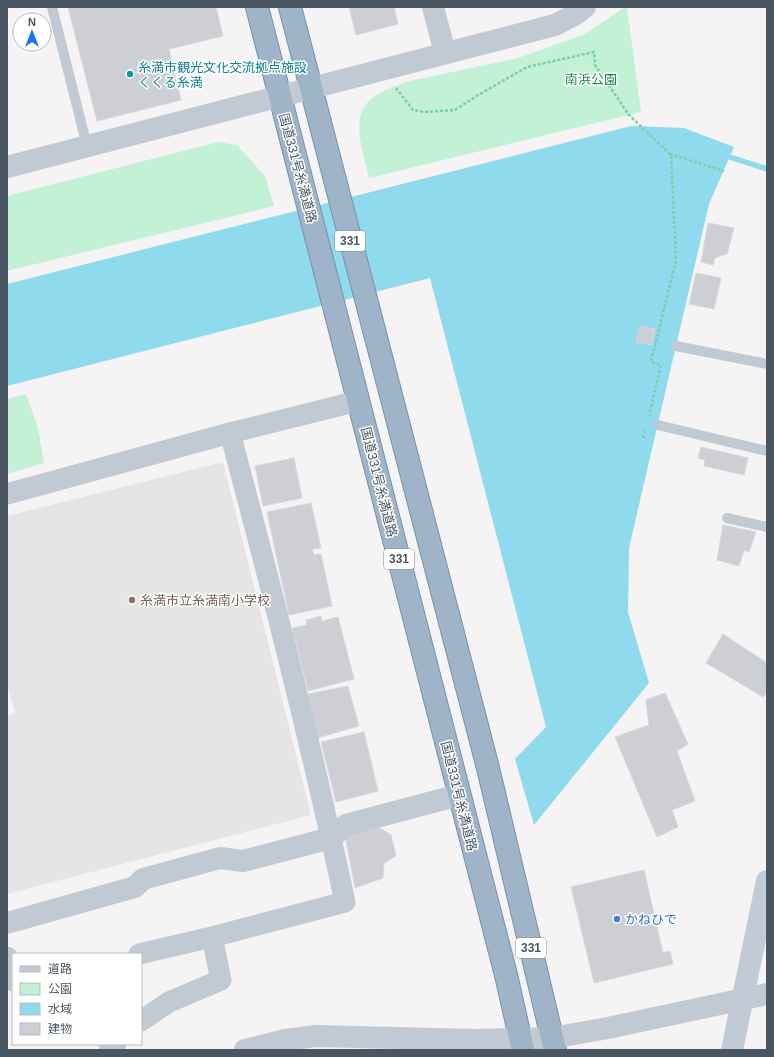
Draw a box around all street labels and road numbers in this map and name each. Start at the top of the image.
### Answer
street label: 国道331号糸満道路 [276,112,320,224]
road number: 331 [335,231,365,251]
street label: 国道331号糸満道路 [358,426,400,538]
road number: 331 [384,549,414,569]
street label: 国道331号糸満道路 [438,740,480,852]
road number: 331 [516,938,546,958]

